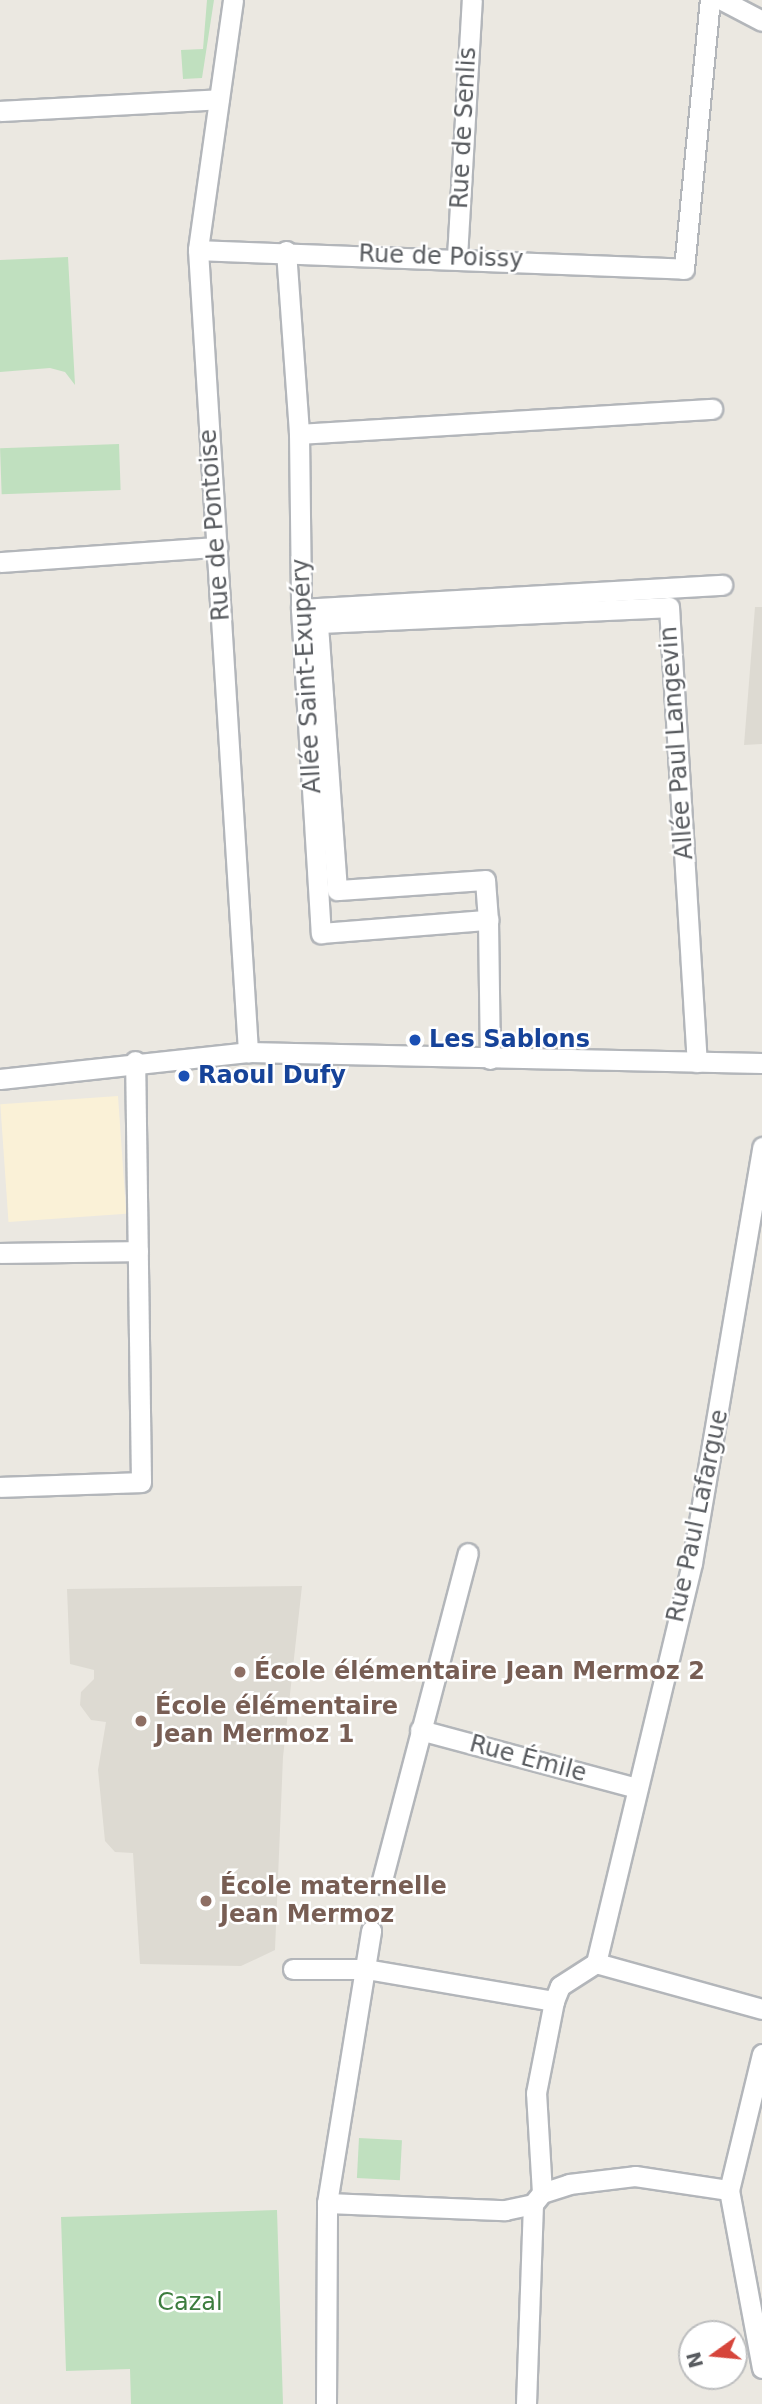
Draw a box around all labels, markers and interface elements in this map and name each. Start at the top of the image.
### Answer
street label: Rue de Senlis [445,46,483,210]
street label: Rue de Poissy [358,240,524,274]
street label: Rue de Pontoise [194,428,236,622]
street label: Allée Saint-Exupéry [286,558,328,794]
street label: Allée Paul Langevin [654,625,700,861]
place label: Les Sablons [429,1026,590,1054]
marker: Les Sablons [407,1032,423,1048]
place label: Raoul Dufy [198,1062,346,1090]
marker: Raoul Dufy [176,1068,192,1084]
street label: Rue Paul Lafargue [661,1407,735,1625]
place label: École élémentaire Jean Mermoz 2 [254,1658,705,1686]
marker: École élémentaire Jean Mermoz 2 [232,1664,248,1680]
place label: École élémentaire Jean Mermoz 1 [155,1693,398,1749]
marker: École élémentaire Jean Mermoz 1 [133,1713,149,1729]
street label: Rue Émile [466,1730,590,1788]
place label: École maternelle Jean Mermoz [220,1873,447,1929]
marker: École maternelle Jean Mermoz [198,1893,214,1909]
park label: Cazal [157,2289,223,2317]
north arrow [678,2320,748,2390]
text: N [682,2349,707,2370]

